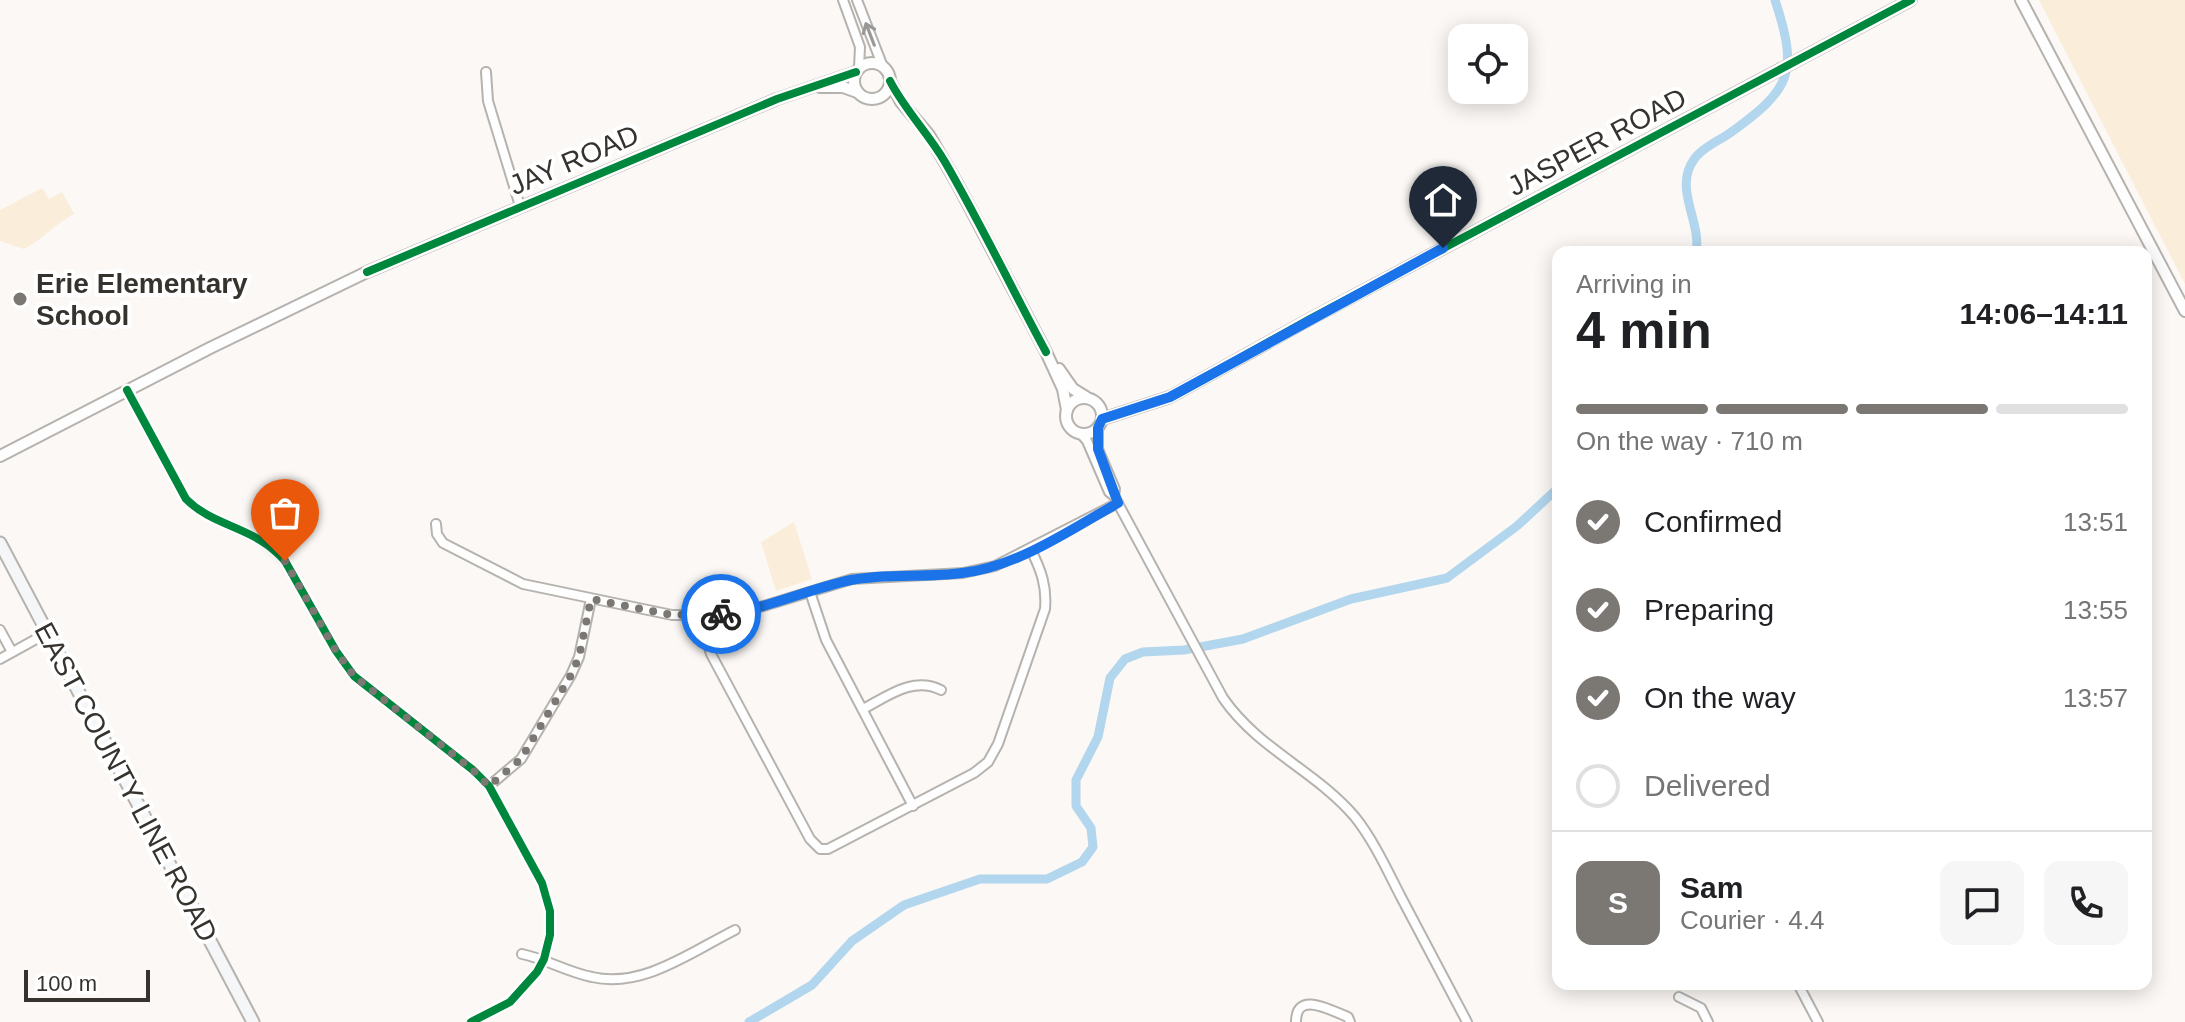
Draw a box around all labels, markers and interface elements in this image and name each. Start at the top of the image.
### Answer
one-way arrow [861,22,876,47]
map controls [1448,24,1528,104]
button: locate [1448,24,1528,104]
street label: JASPER ROAD [1502,82,1692,202]
street label: JAY ROAD [505,119,643,201]
pin [1409,166,1477,248]
icon: home [1421,178,1465,222]
place label: Erie Elementary School [36,268,248,331]
text: Arriving in [1576,269,1692,299]
marker: Erie Elementary School [11,290,29,308]
text: 14:06–14:11 [1960,297,2128,330]
text: 4 min [1576,301,1712,359]
text: On the way · 710 m [1576,426,1803,456]
pin [251,479,319,561]
icon: bag [263,491,307,535]
icon: check [1576,500,1620,544]
text: Confirmed [1644,505,1782,538]
text: 13:51 [2063,507,2128,537]
courier [681,574,761,654]
icon: check [1576,588,1620,632]
icon: bike [699,592,743,636]
text: Preparing [1644,593,1774,626]
text: 13:55 [2063,595,2128,625]
street label: EAST COUNTY LINE ROAD [29,617,223,947]
icon: check [1576,676,1620,720]
text: On the way [1644,681,1796,714]
text: 13:57 [2063,683,2128,713]
text: Delivered [1644,769,1771,802]
button: chat [1940,861,2024,945]
button: phone [2044,861,2128,945]
text: Sam [1680,871,1743,904]
text: S [1608,886,1628,919]
text: Courier · 4.4 [1680,905,1825,935]
scale bar [24,966,150,1002]
text: 100 m [36,971,97,996]

